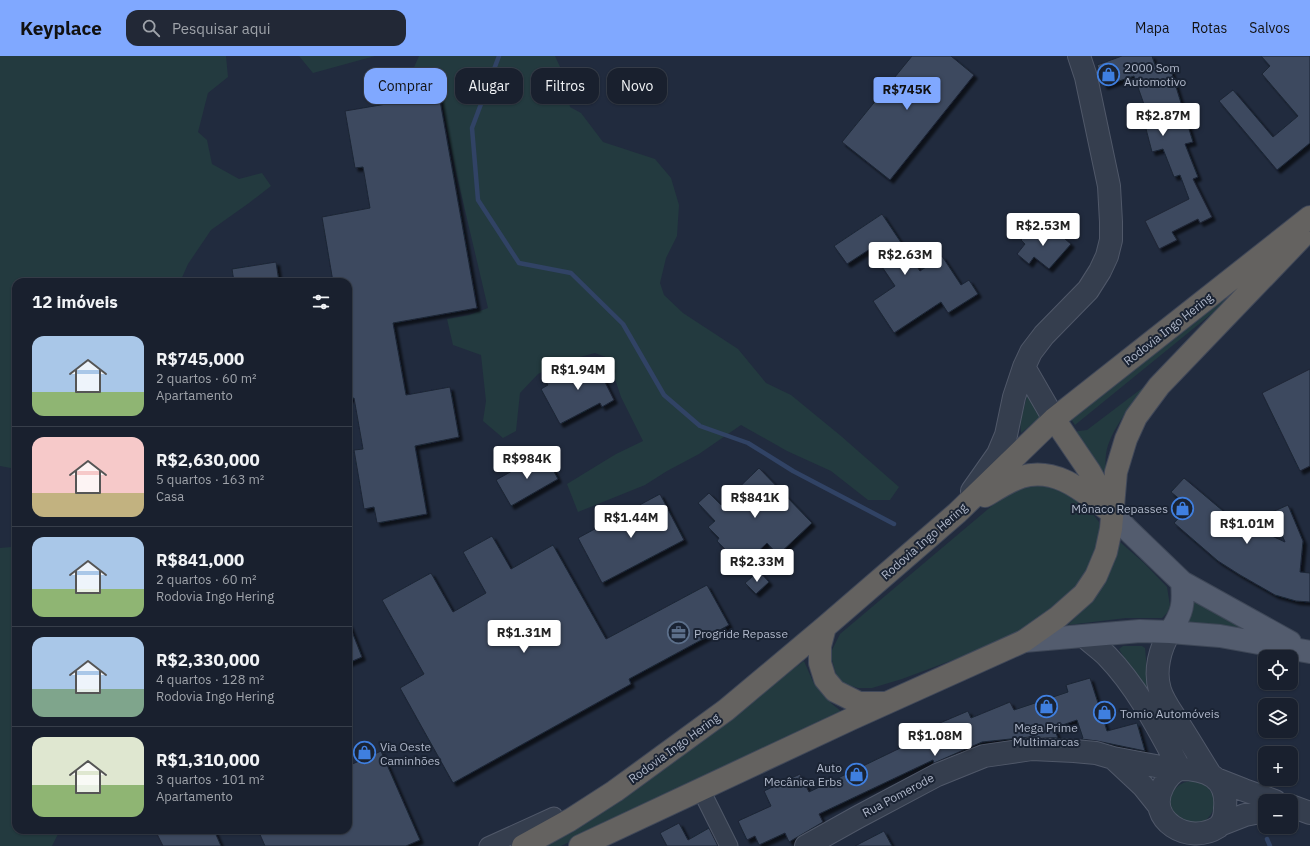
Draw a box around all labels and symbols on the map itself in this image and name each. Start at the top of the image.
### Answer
place label: 2000 Som Automotivo [1124,60,1187,89]
shop icon: 2000 Som Automotivo [1095,61,1121,87]
pin: R$745K [874,77,940,111]
pin: R$2.87M [1126,103,1200,137]
pin: R$2.53M [1006,213,1080,247]
pin: R$2.63M [868,242,942,276]
street label: Rodovia Ingo Hering [1120,289,1216,368]
pin: R$1.94M [541,357,615,391]
pin: R$984K [494,446,560,480]
pin: R$841K [722,485,788,519]
shop icon: Mônaco Repasses [1170,495,1196,521]
street label: Rodovia Ingo Hering [878,499,971,582]
place label: Mônaco Repasses [1071,501,1168,516]
pin: R$1.44M [594,505,668,539]
pin: R$1.01M [1210,511,1284,545]
pin: R$2.33M [720,549,794,583]
pin: R$1.31M [487,620,561,654]
office icon: Progride Repasse [666,620,692,646]
place label: Progride Repasse [694,626,788,641]
shop icon: Mega Prime Multimarcas [1033,693,1059,719]
shop icon: Tomio Automóveis [1091,700,1117,726]
place label: Tomio Automóveis [1120,706,1220,721]
street label: Rodovia Ingo Hering [625,710,723,786]
place label: Mega Prime Multimarcas [1013,720,1079,749]
pin: R$1.08M [898,723,972,757]
place label: Via Oeste Caminhões [380,739,440,768]
shop icon: Via Oeste Caminhões [352,740,378,766]
place label: Auto Mecânica Erbs [764,760,842,789]
shop icon: Auto Mecânica Erbs [844,761,870,787]
street label: Rua Pomerode [860,770,937,820]

